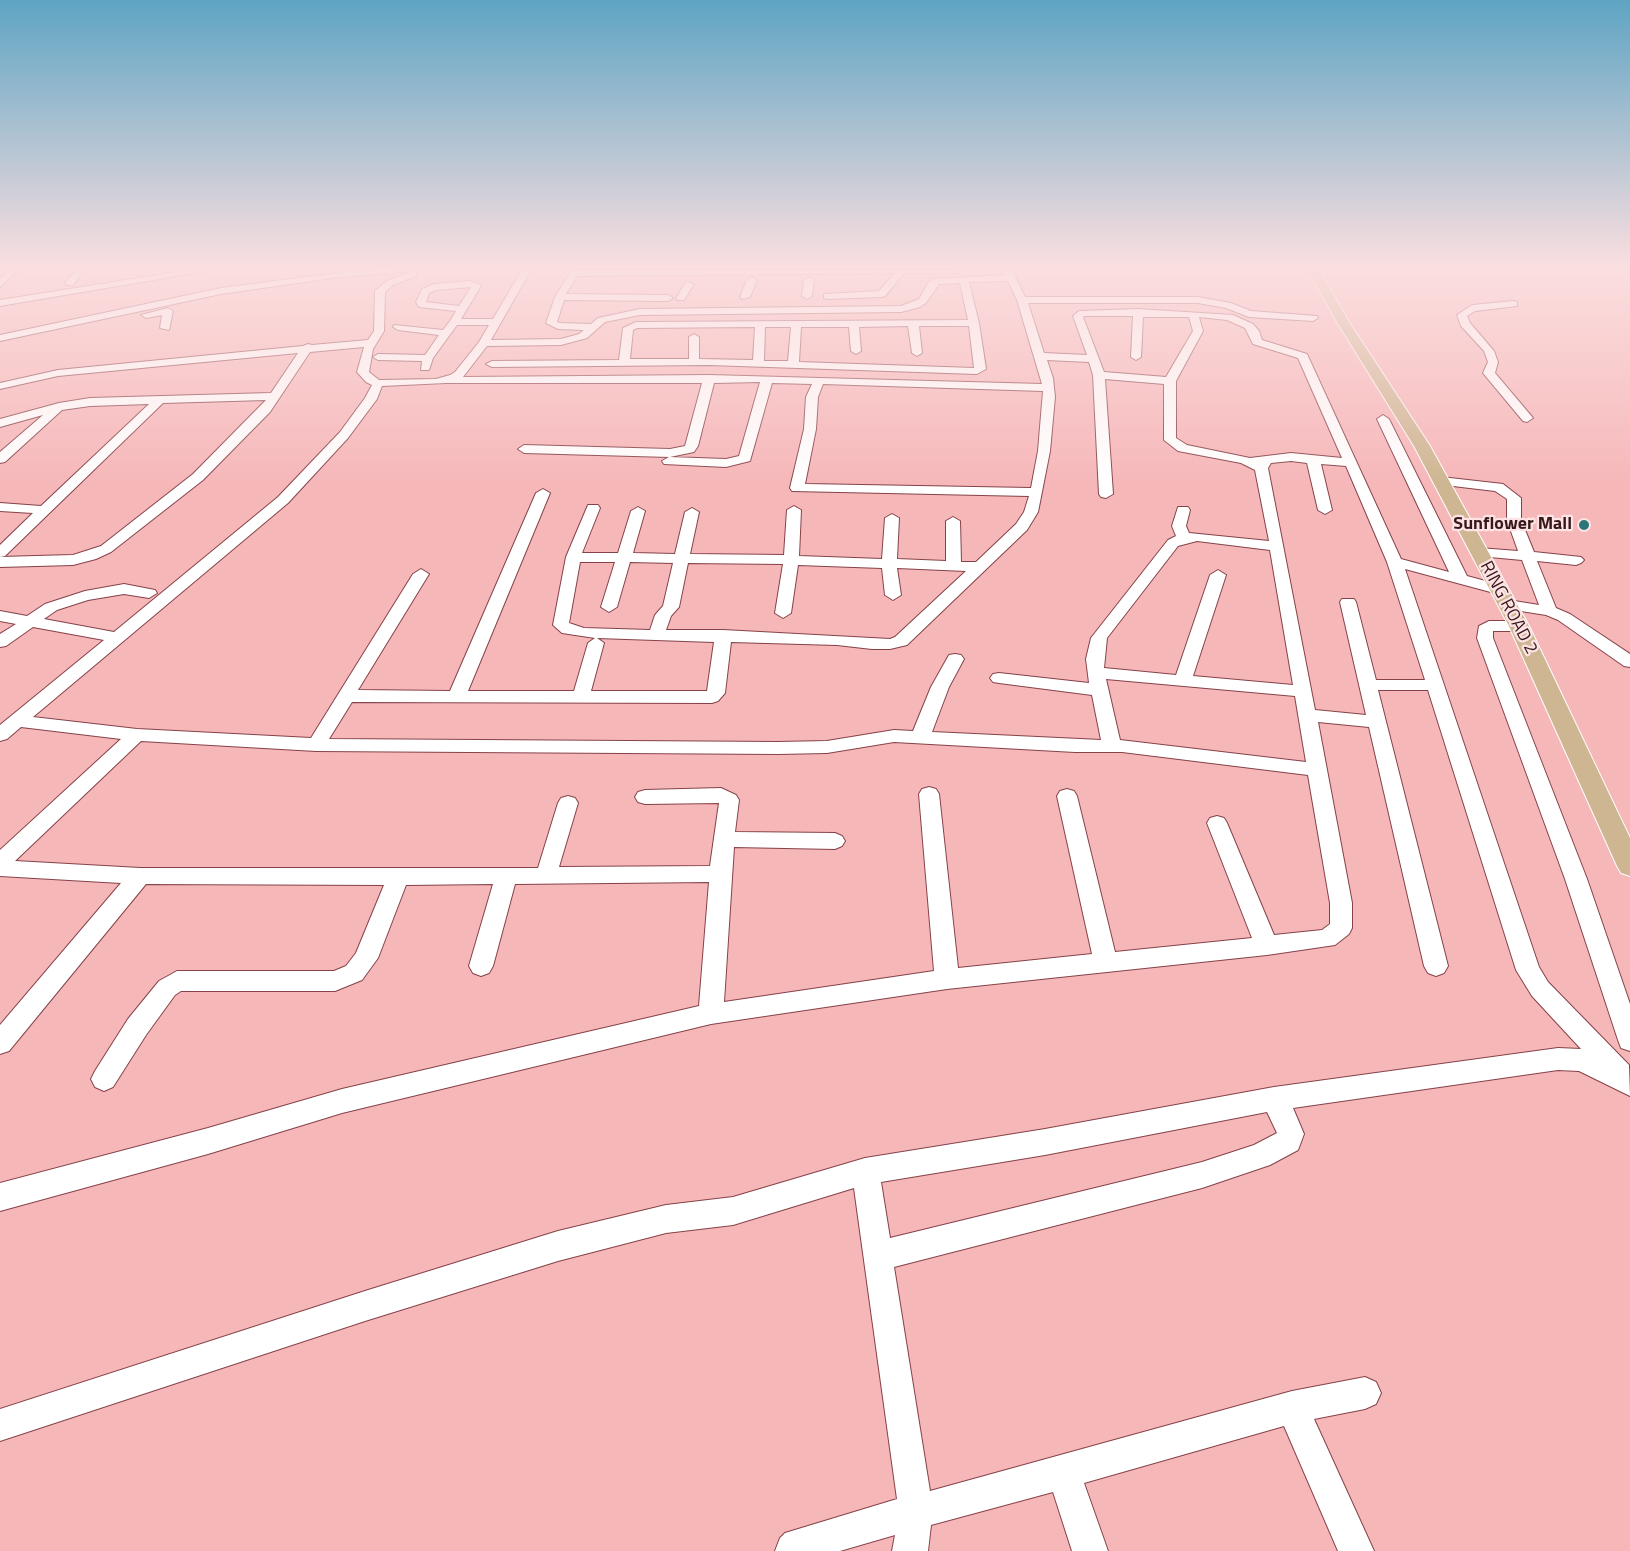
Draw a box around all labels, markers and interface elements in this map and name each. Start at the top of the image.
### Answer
place label: Sunflower Mall [1453,514,1572,536]
marker: Sunflower Mall [1577,518,1591,532]
street label: RING ROAD 2 [1475,558,1541,658]

